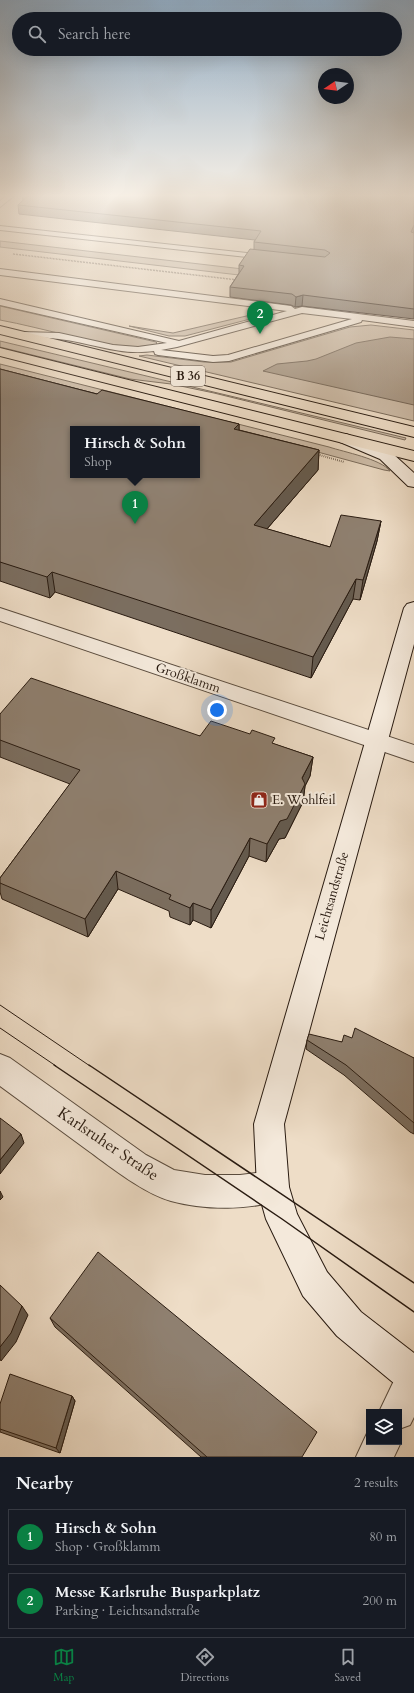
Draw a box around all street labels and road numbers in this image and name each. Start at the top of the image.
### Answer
road number: B 36 [171,366,205,386]
street label: Großklamm [153,658,223,698]
street label: Leichtsandstraße [311,850,353,942]
street label: Karlsruher Straße [53,1102,163,1186]

